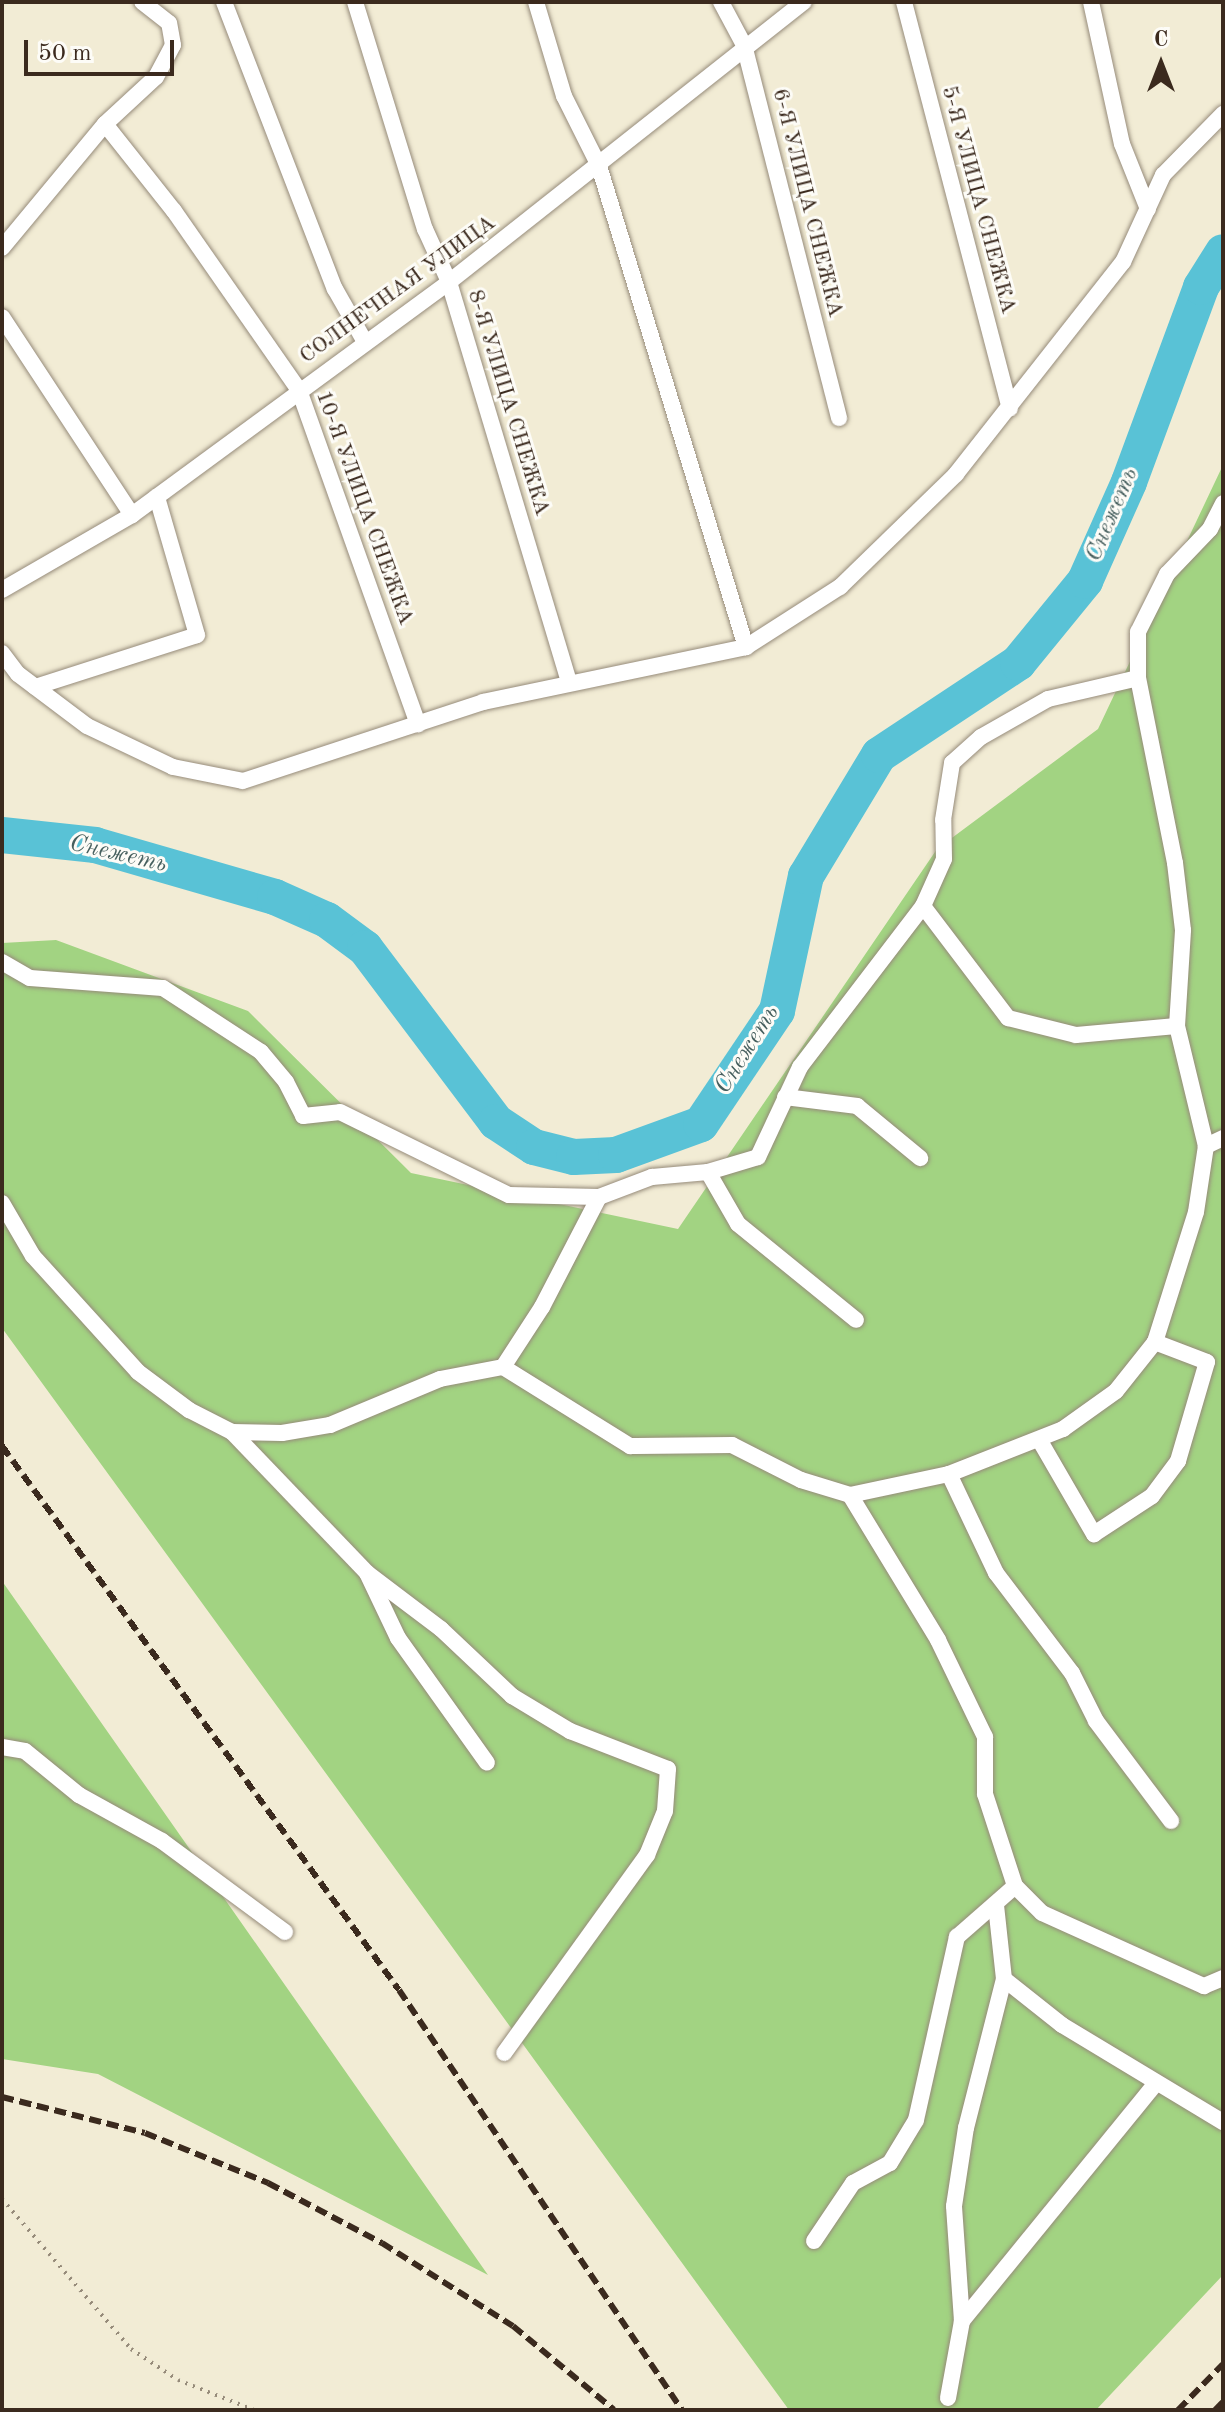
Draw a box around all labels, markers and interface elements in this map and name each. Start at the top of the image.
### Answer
scale bar [28,24,178,74]
north arrow [1121,24,1201,104]
text: С [1154,29,1168,51]
text: 50 m [38,42,92,66]
street label: 5-Я УЛИЦА СНЕЖКА [935,83,1021,317]
street label: 6-Я УЛИЦА СНЕЖКА [766,86,848,320]
street label: СОЛНЕЧНАЯ УЛИЦА [295,210,501,370]
street label: 8-Я УЛИЦА СНЕЖКА [461,287,555,519]
street label: 10-Я УЛИЦА СНЕЖКА [309,387,419,629]
water label: Снежеть [1080,464,1146,566]
water label: Снежеть [66,830,170,880]
water label: Снежеть [709,1000,787,1100]

